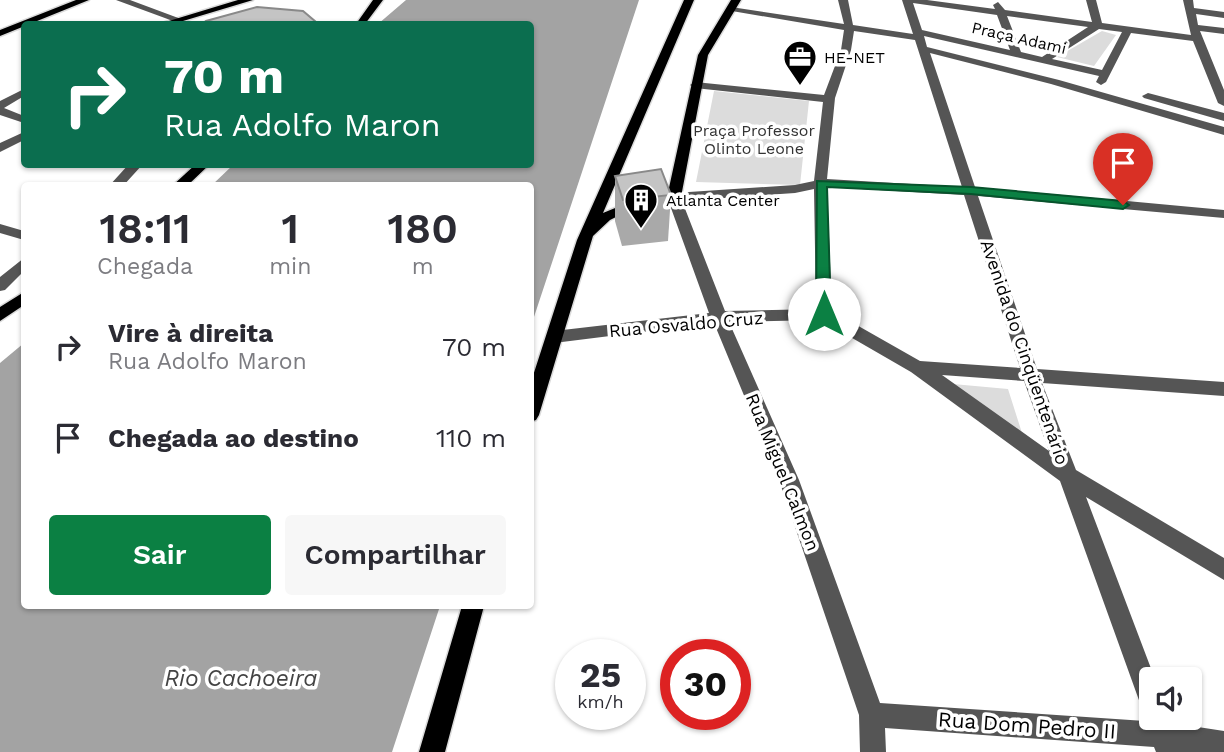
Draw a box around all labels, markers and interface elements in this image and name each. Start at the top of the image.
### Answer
street label: Praça Adami [970,18,1068,58]
office icon: HE-NET [781,38,819,87]
text: 70 m [164,47,284,105]
place label: HE-NET [824,48,885,67]
icon: right [49,49,140,140]
text: Rua Adolfo Maron [164,106,441,144]
park label: Praça Professor Olinto Leone [693,121,815,158]
pin [1093,133,1153,205]
icon: arrive [1104,144,1142,182]
building icon: Atlanta Center [622,181,660,230]
place label: Atlanta Center [666,191,780,210]
text: 18:11 [99,204,191,253]
text: 1 [282,204,299,253]
text: 180 [388,204,458,253]
street label: Avenida do Cinqüentenário [977,237,1073,467]
text: Chegada [97,253,193,280]
text: min [269,253,311,280]
text: m [412,253,434,280]
position arrow [787,277,861,351]
street label: Rua Osvaldo Cruz [608,307,764,341]
text: Vire à direita [108,318,273,348]
icon: right [49,328,87,366]
text: 70 m [442,332,506,362]
text: Rua Adolfo Maron [108,348,307,375]
street label: Rua Miguel Calmon [742,390,824,554]
icon: arrive [49,419,87,457]
text: Chegada ao destino [108,423,359,453]
text: 110 m [436,423,506,453]
button: Sair [49,515,271,595]
button: Compartilhar [285,515,506,595]
speed limit sign: 30 [660,639,751,730]
text: 25 [580,654,621,696]
water label: Rio Cachoeira [165,665,318,692]
map controls [1139,667,1202,730]
button: sound [1139,667,1202,730]
text: km/h [577,691,624,712]
street label: Rua Dom Pedro II [937,706,1117,744]

